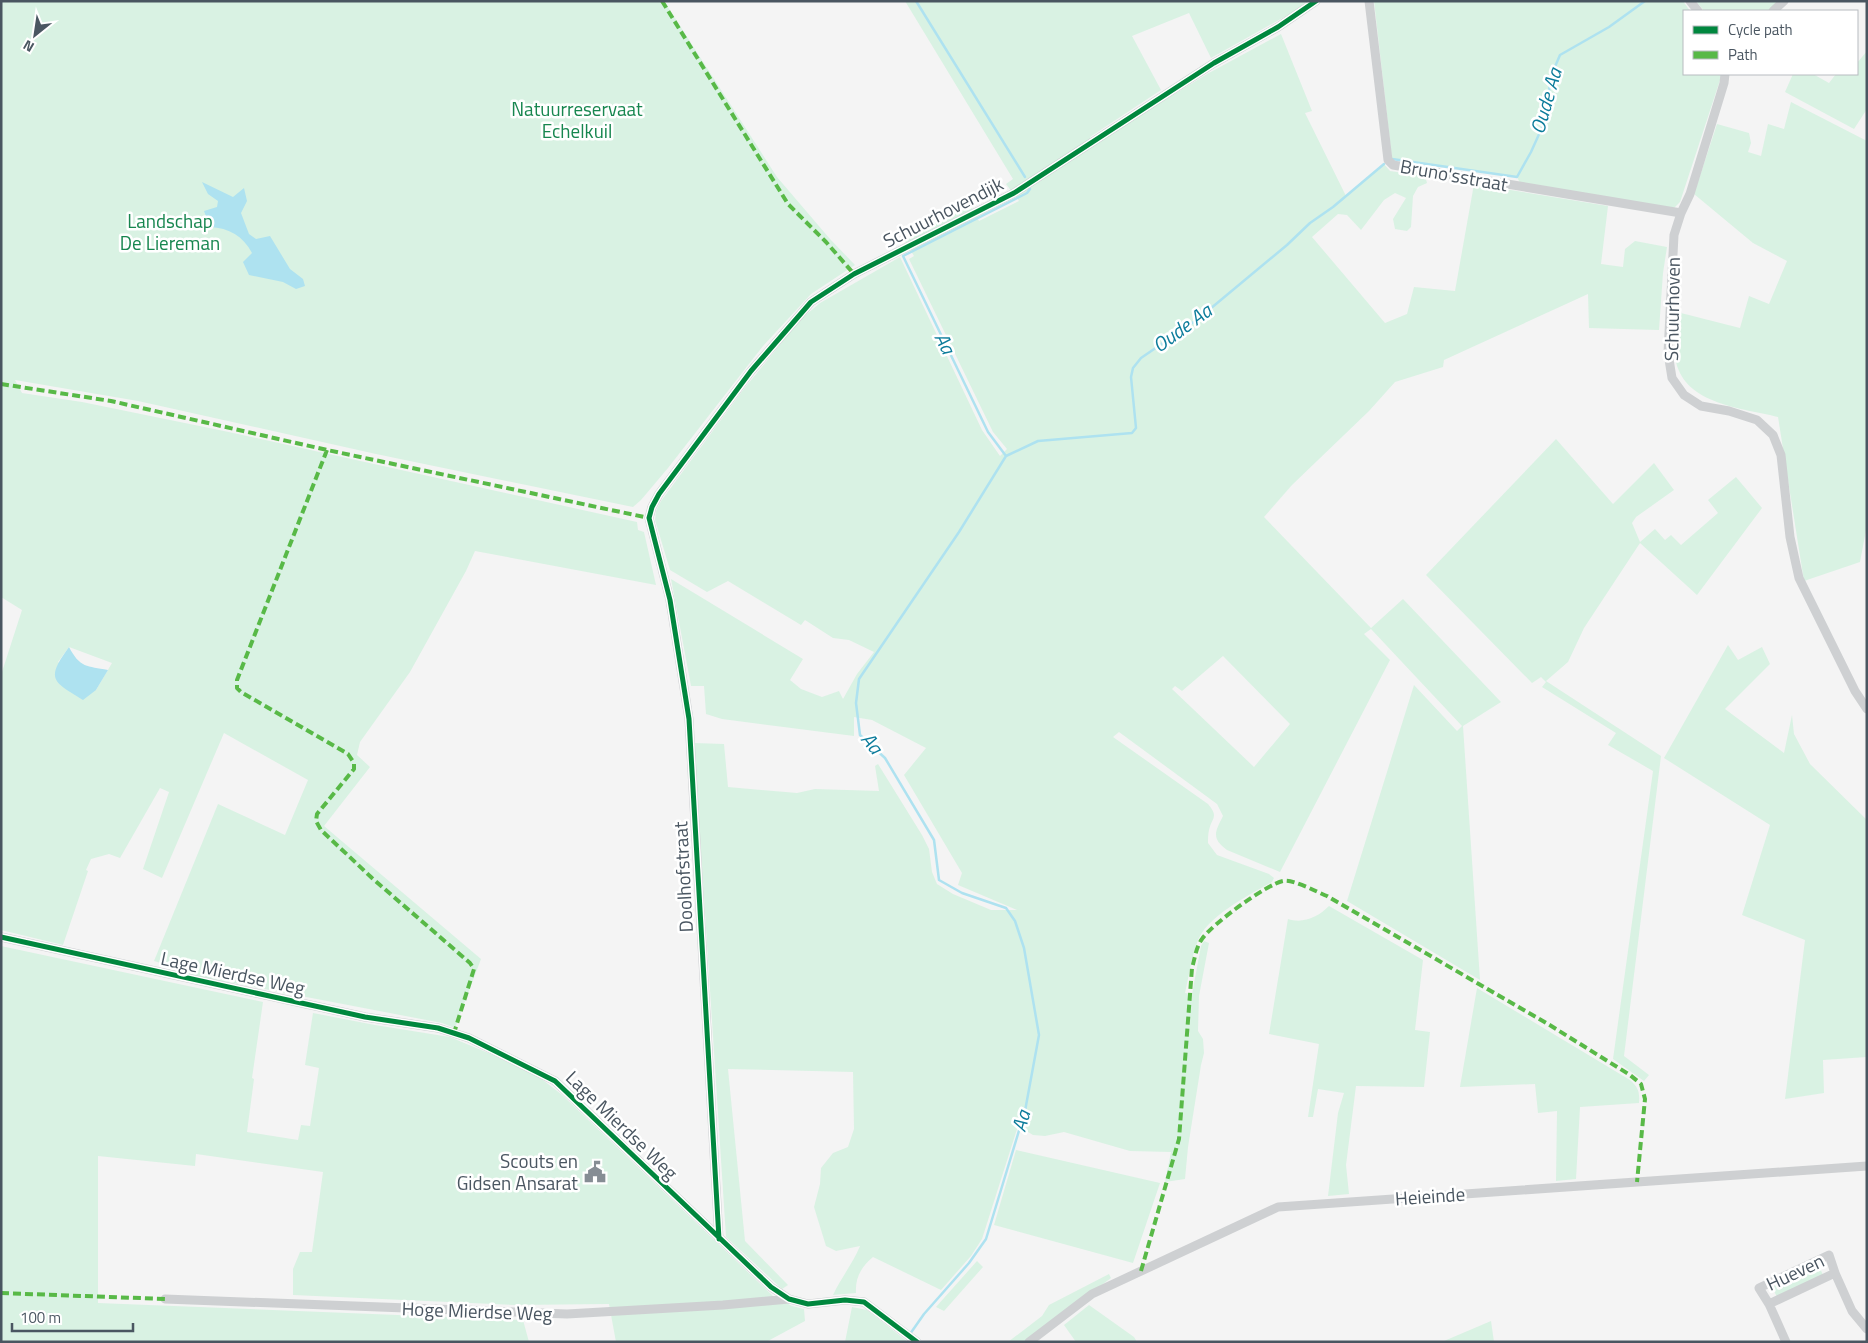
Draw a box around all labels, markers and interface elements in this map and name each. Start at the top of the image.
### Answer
north arrow [10,10,60,60]
legend [1683,10,1858,75]
text: Cycle path [1728,18,1793,41]
text: N [19,35,38,58]
text: Path [1728,43,1758,66]
water label: Oude Aa [1521,63,1570,137]
park label: Natuurreservaat Echelkuil [511,94,643,145]
street label: Bruno'sstraat [1398,151,1511,198]
street label: Schuurhovendijk [877,169,1008,254]
park label: Landschap De Liereman [120,206,220,257]
street label: Schuurhoven [1656,257,1687,361]
water label: Oude Aa [1145,295,1219,360]
water label: Aa [927,327,964,360]
water label: Aa [854,725,892,761]
street label: Doolhofstraat [665,821,700,933]
street label: Lage Mierdse Weg [158,943,308,1002]
street label: Lage Mierdse Weg [560,1063,685,1186]
water label: Aa [1003,1106,1038,1135]
place label: Scouts en Gidsen Ansarat [457,1146,578,1197]
public building icon: Scouts en Gidsen Ansarat [582,1159,608,1185]
street label: Heieinde [1394,1179,1466,1212]
street label: Hueven [1761,1245,1829,1298]
street label: Hoge Mierdse Weg [401,1293,553,1328]
scale bar [12,1300,134,1332]
text: 100 m [20,1306,61,1329]

